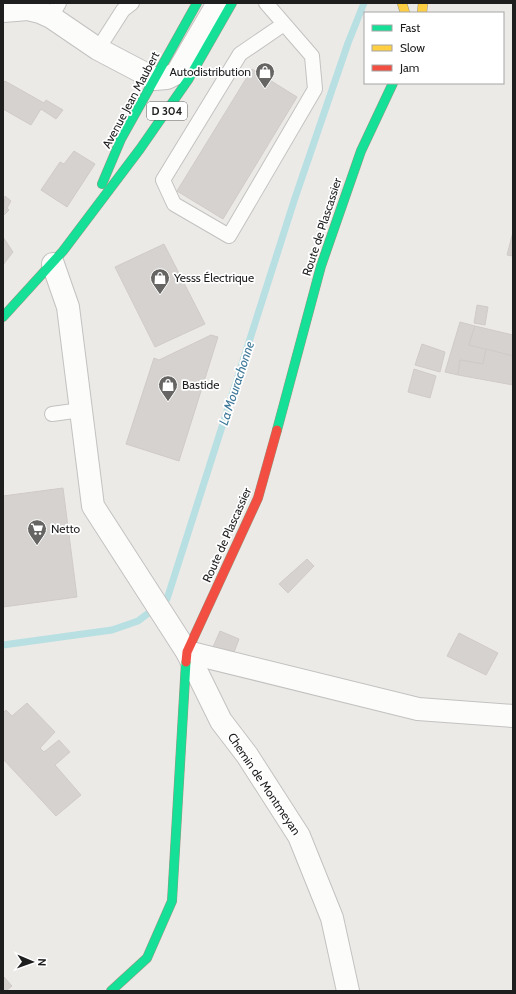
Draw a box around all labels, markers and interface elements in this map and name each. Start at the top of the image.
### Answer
legend [364,12,504,84]
text: Fast [400,20,420,35]
text: Slow [400,40,425,55]
street label: Avenue Jean Maubert [99,49,162,151]
text: Jam [399,60,419,75]
shop icon: Autodistribution [254,61,276,89]
place label: Autodistribution [169,64,251,79]
road number: D 304 [147,102,187,120]
street label: Route de Plascassier [299,176,345,278]
shop icon: Yesss Électrique [149,267,171,295]
place label: Yesss Électrique [173,270,254,285]
water label: La Mourachonne [215,339,257,427]
shop icon: Bastide [157,374,179,402]
place label: Bastide [182,377,219,392]
street label: Route de Plascassier [199,485,254,585]
supermarket icon: Netto [26,518,48,546]
place label: Netto [51,521,80,536]
street label: Chemin de Montmeyan [225,730,304,838]
north arrow [12,942,52,982]
text: N [35,958,49,966]

